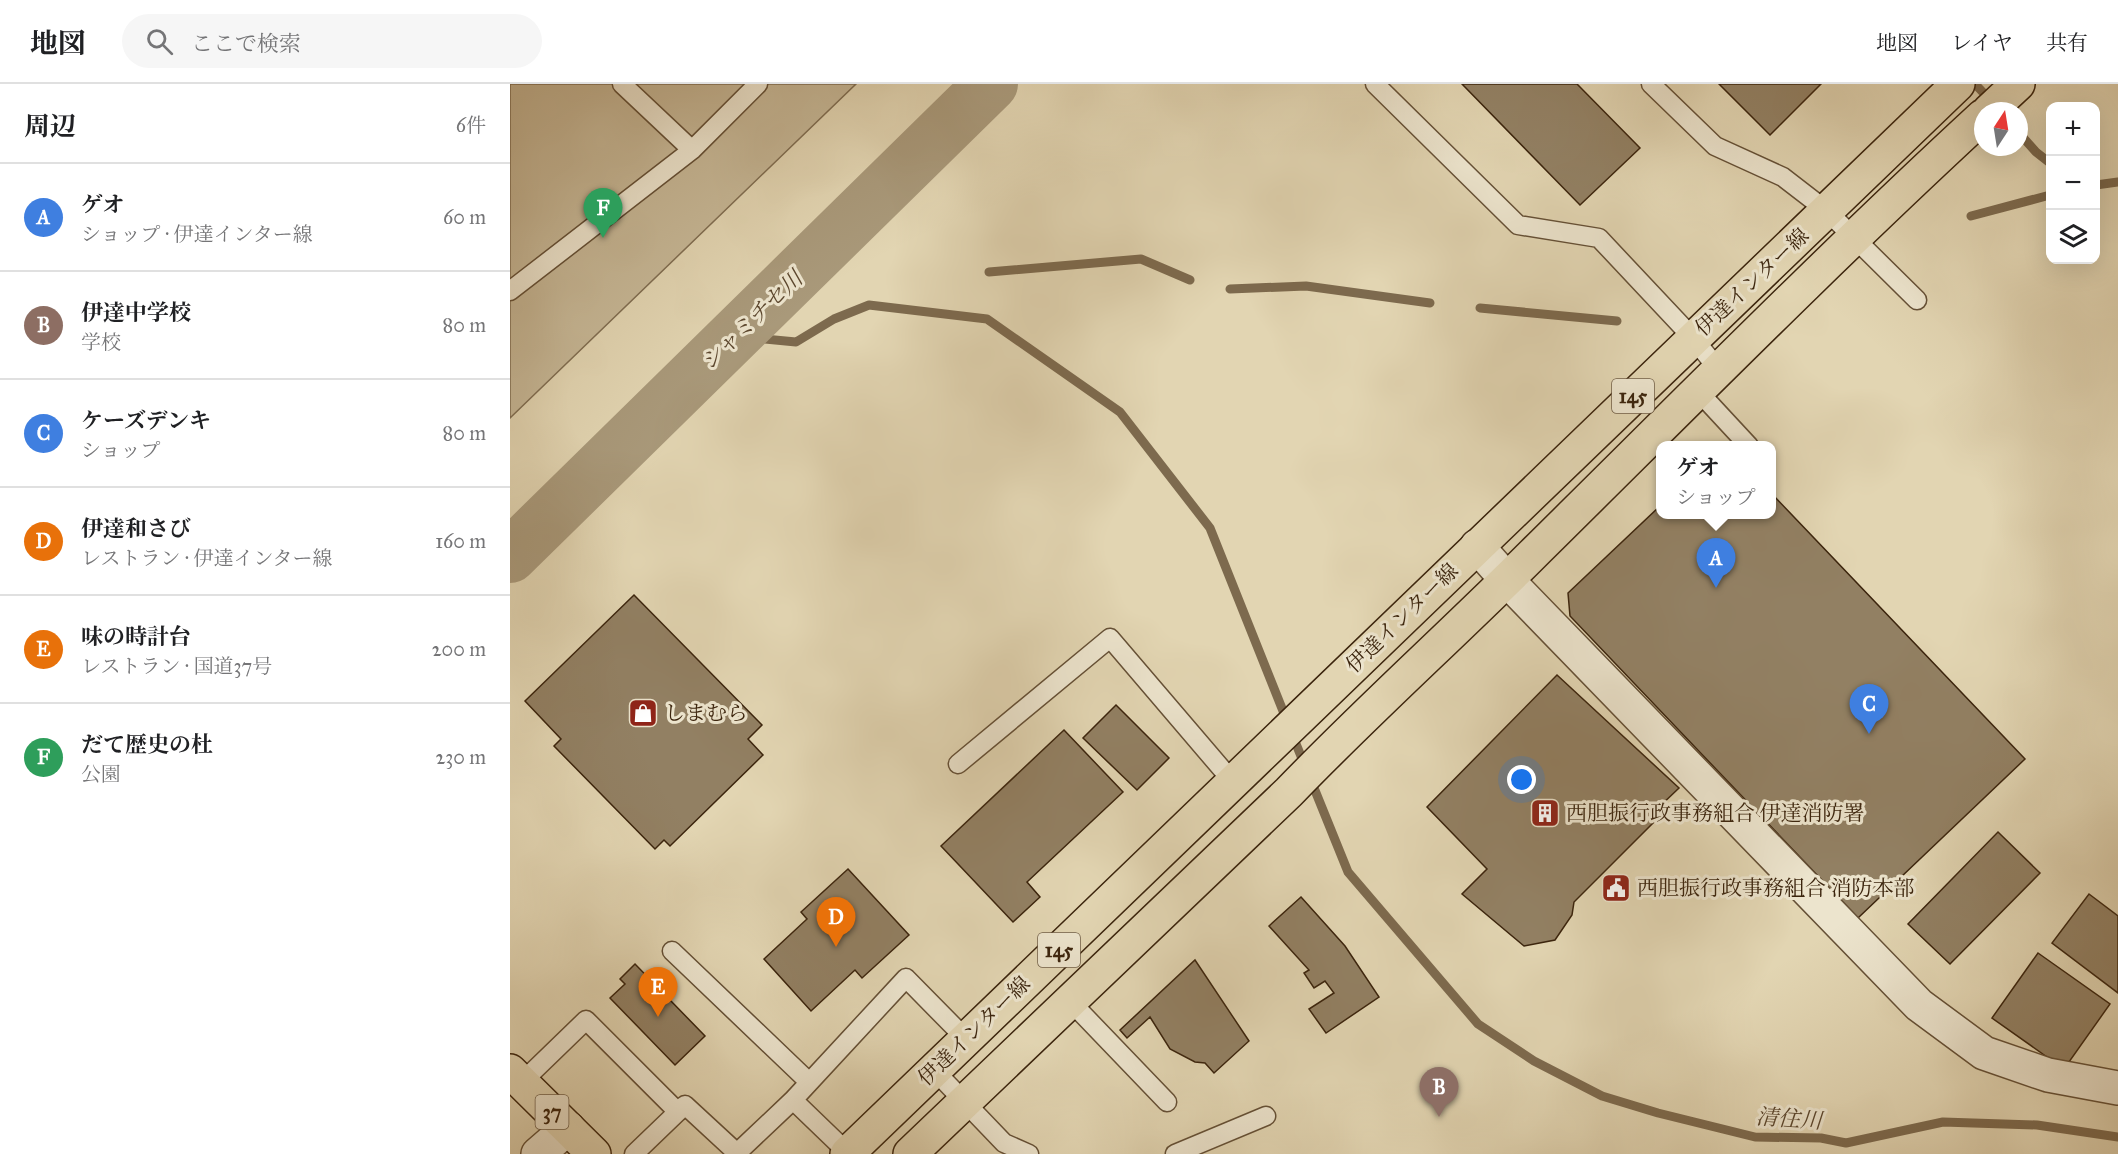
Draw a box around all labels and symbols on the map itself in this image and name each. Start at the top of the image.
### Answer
north arrow [1974,102,2028,156]
pin: F [584,188,622,238]
street label: 伊達インター線 [1690,223,1814,341]
water label: シャミチセ川 [695,264,809,376]
road number: 145 [1612,379,1654,413]
pin: A [1696,538,1736,588]
street label: 伊達インター線 [1340,558,1464,678]
pin: C [1850,684,1888,734]
shop icon: しまむら [627,697,659,729]
place label: しまむら [664,700,748,726]
your location [1507,765,1536,794]
building icon: 西胆振行政事務組合 伊達消防署 [1529,797,1561,829]
place label: 西胆振行政事務組合 伊達消防署 [1566,800,1865,826]
public building icon: 西胆振行政事務組合 消防本部 [1600,872,1632,904]
place label: 西胆振行政事務組合 消防本部 [1637,875,1915,901]
pin: D [816,898,856,947]
road number: 145 [1038,933,1080,967]
pin: E [638,968,678,1017]
street label: 伊達インター線 [912,971,1036,1091]
pin: B [1420,1068,1458,1117]
road number: 37 [536,1095,568,1129]
water label: 清住川 [1755,1103,1825,1134]

